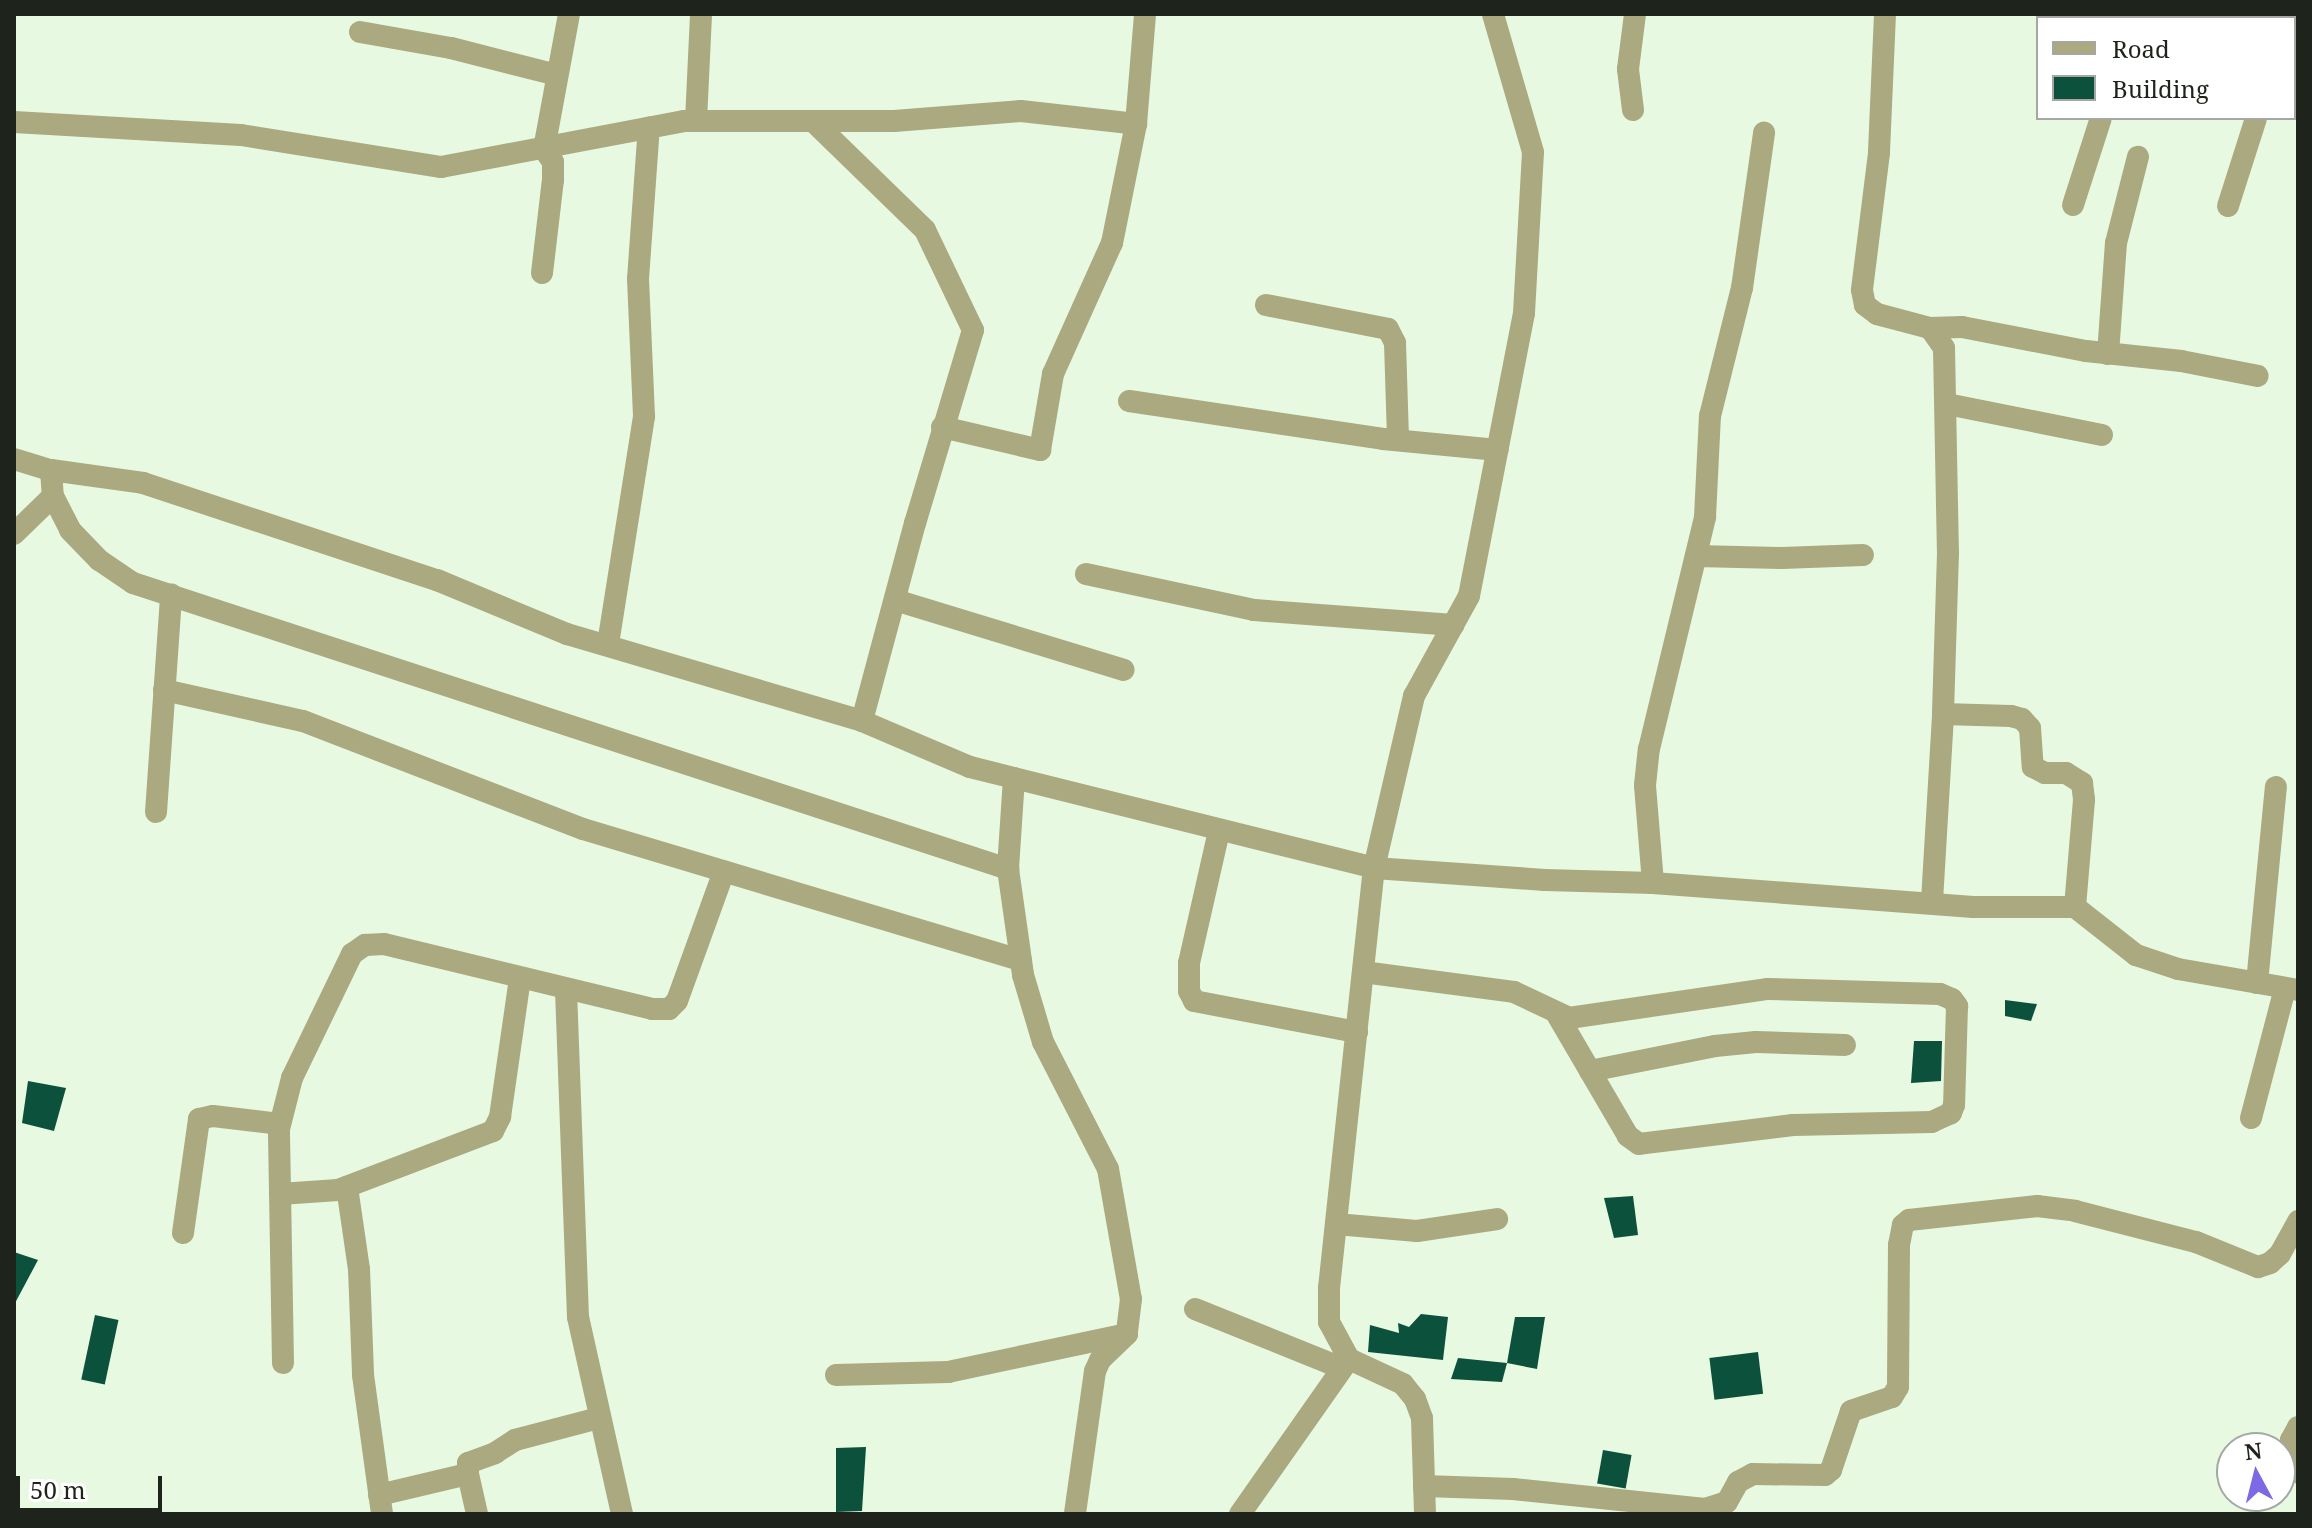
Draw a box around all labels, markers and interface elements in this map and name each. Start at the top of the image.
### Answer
legend [2036,16,2296,120]
text: Road [2112,32,2170,65]
text: Building [2112,72,2209,105]
north arrow [2216,1432,2296,1512]
text: N [2243,1434,2264,1466]
scale bar [20,1460,166,1510]
text: 50 m [30,1473,86,1506]

